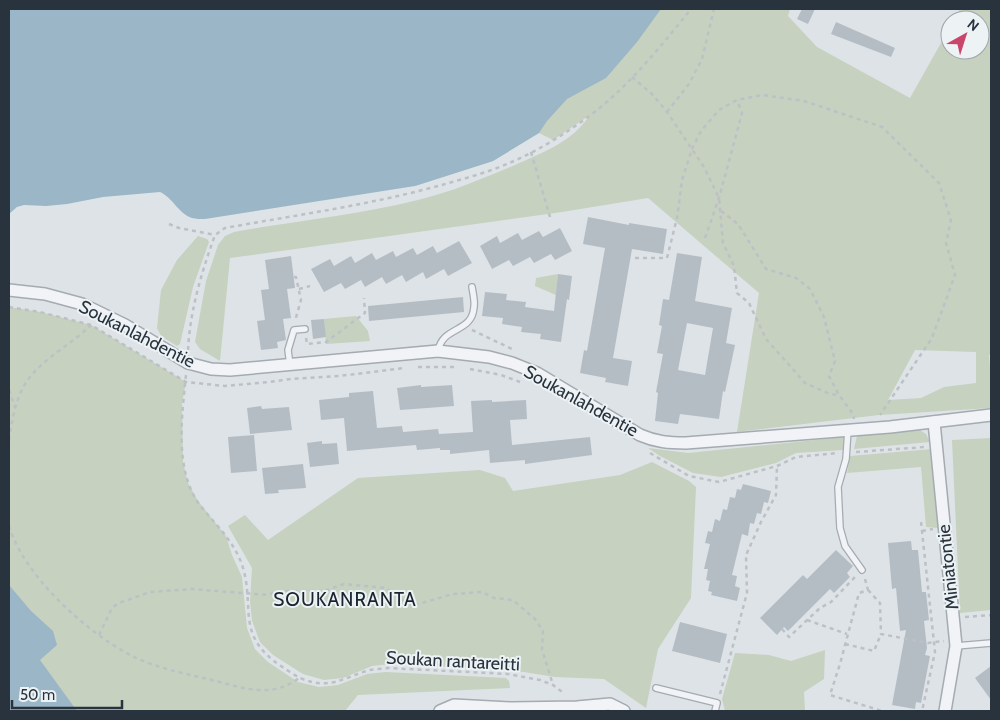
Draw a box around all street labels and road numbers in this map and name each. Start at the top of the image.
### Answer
street label: Soukanlahdentie [75,295,199,373]
street label: Soukanlahdentie [520,360,642,442]
street label: Miniatontie [933,523,963,611]
street label: Soukan rantareitti [386,647,520,675]

